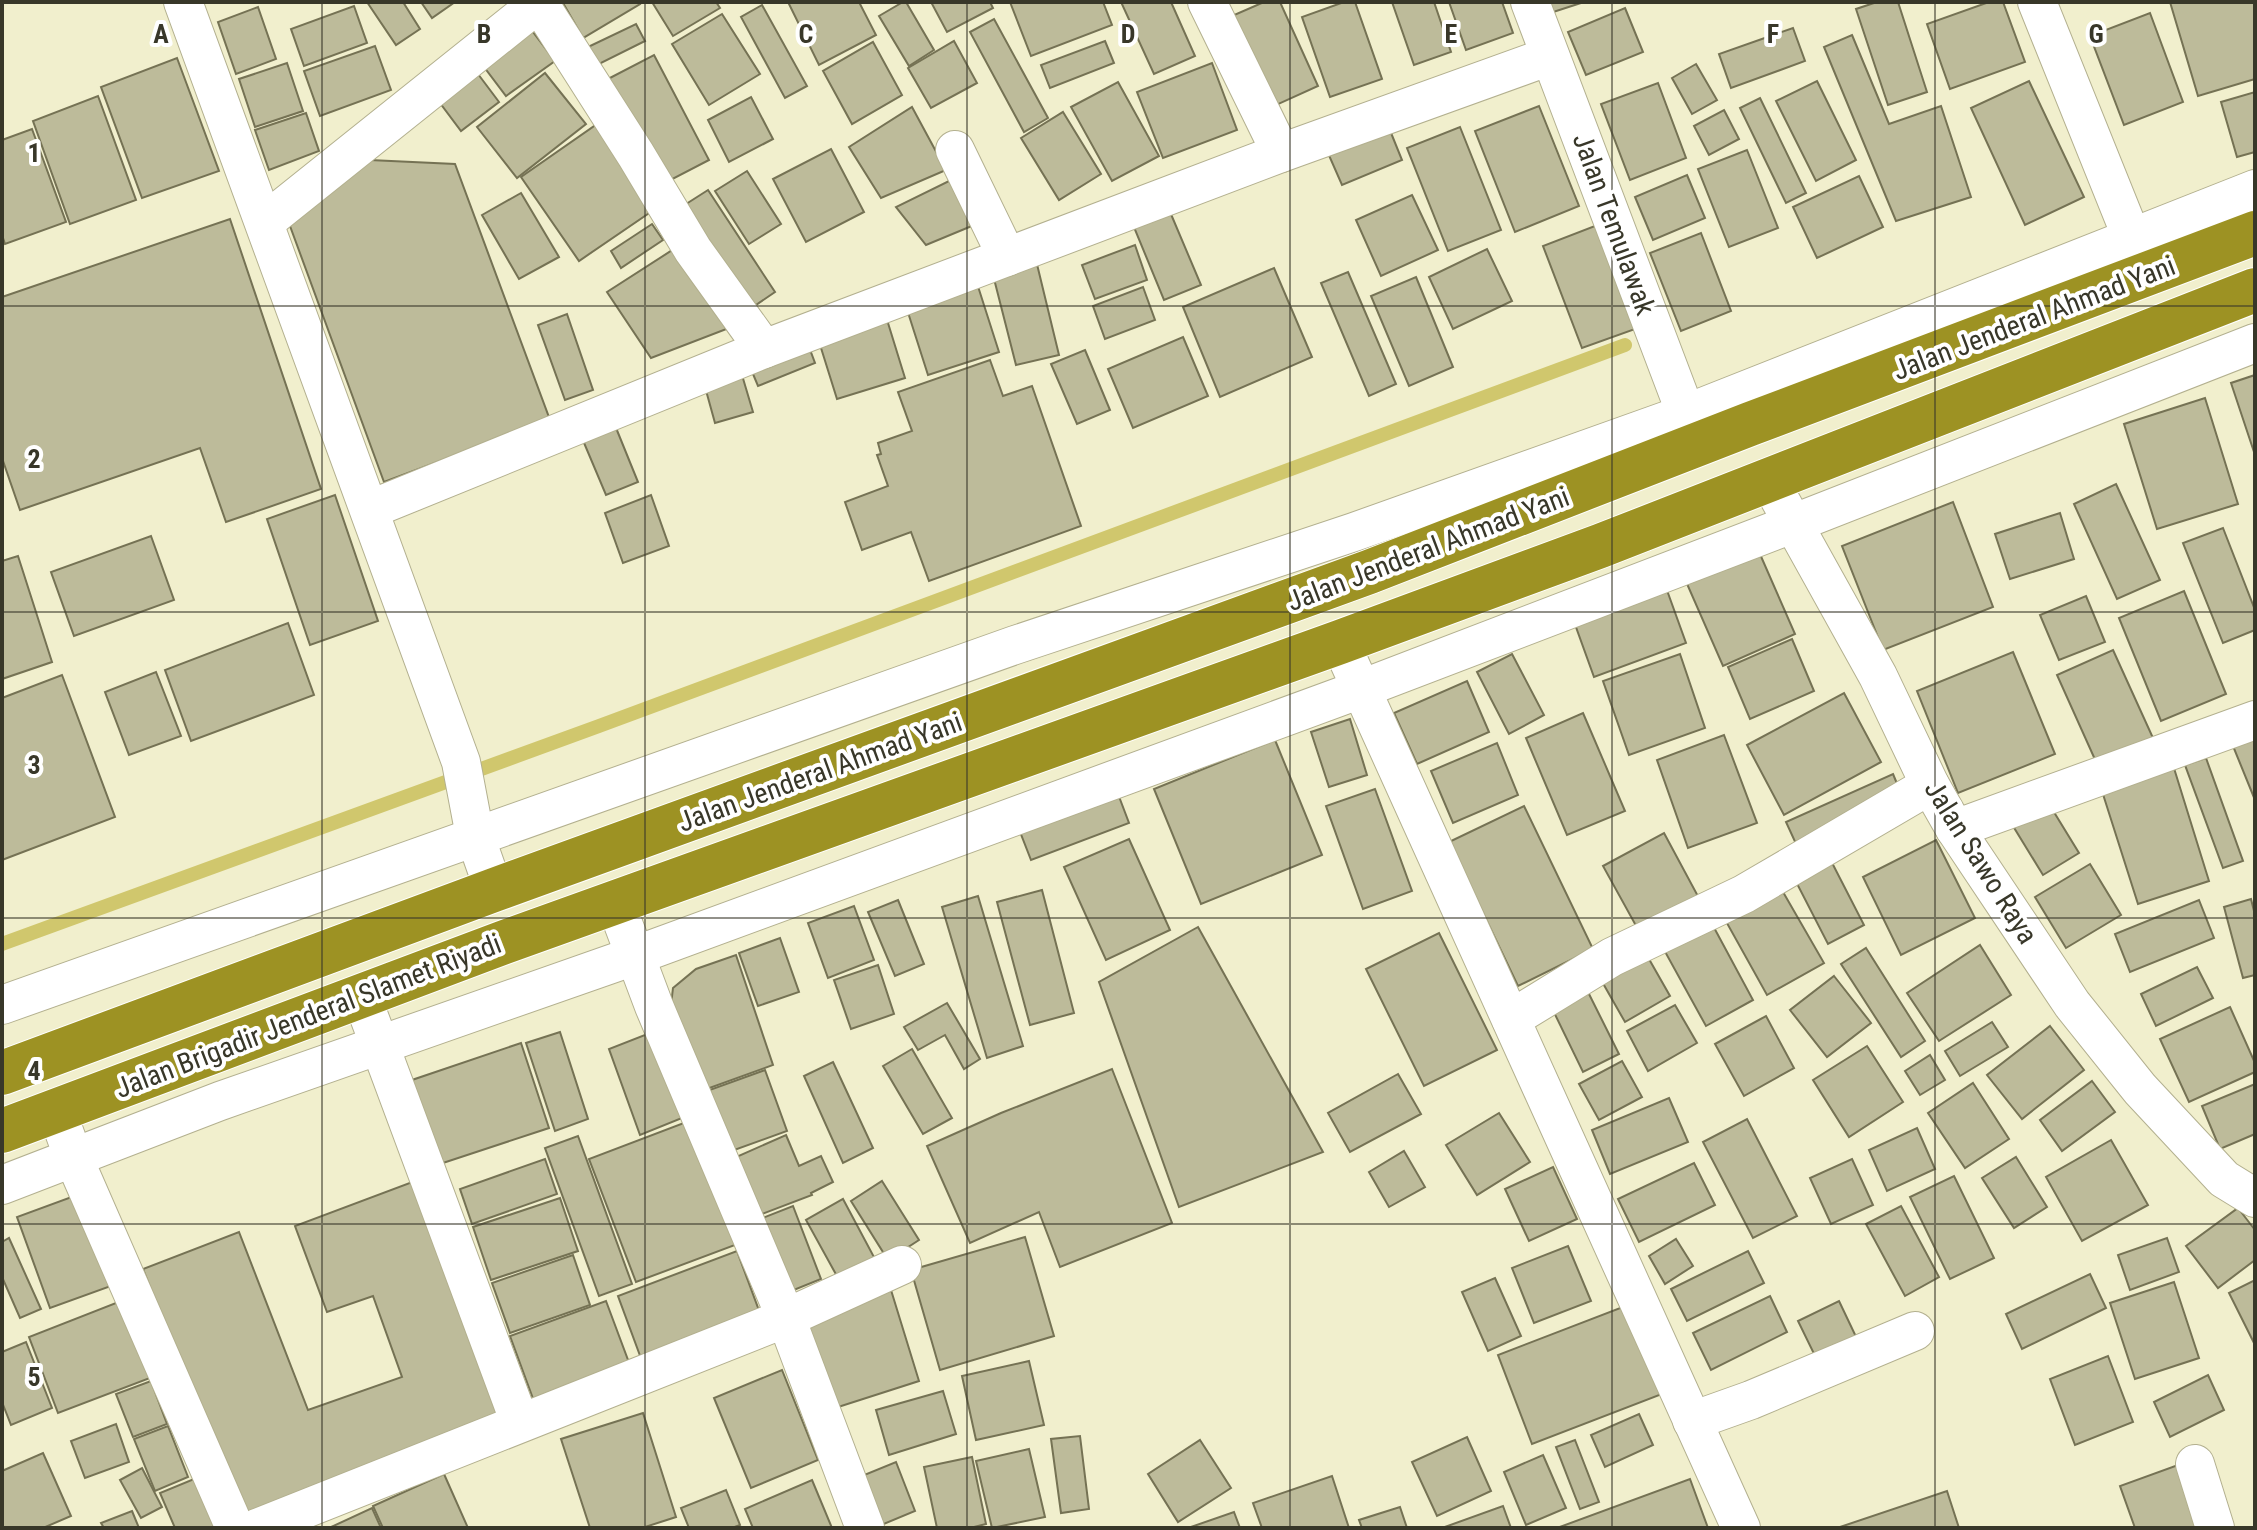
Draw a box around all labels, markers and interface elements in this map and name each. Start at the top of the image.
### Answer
text: A [153,19,169,49]
text: B [477,19,491,49]
text: C [799,19,814,49]
text: D [1121,19,1135,49]
text: E [1445,19,1458,49]
text: F [1767,19,1779,49]
text: G [2088,19,2104,49]
street label: Jalan Temulawak [1566,128,1662,320]
text: 1 [27,138,41,168]
street label: Jalan Jenderal Ahmad Yani [1888,249,2180,387]
text: 2 [27,444,41,474]
street label: Jalan Jenderal Ahmad Yani [1282,480,1574,618]
street label: Jalan Jenderal Ahmad Yani [673,705,967,839]
text: 3 [27,750,41,780]
street label: Jalan Sawo Raya [1918,774,2044,950]
street label: Jalan Brigadir Jenderal Slamet Riyadi [110,927,506,1105]
text: 4 [27,1056,41,1086]
text: 5 [27,1362,41,1392]

